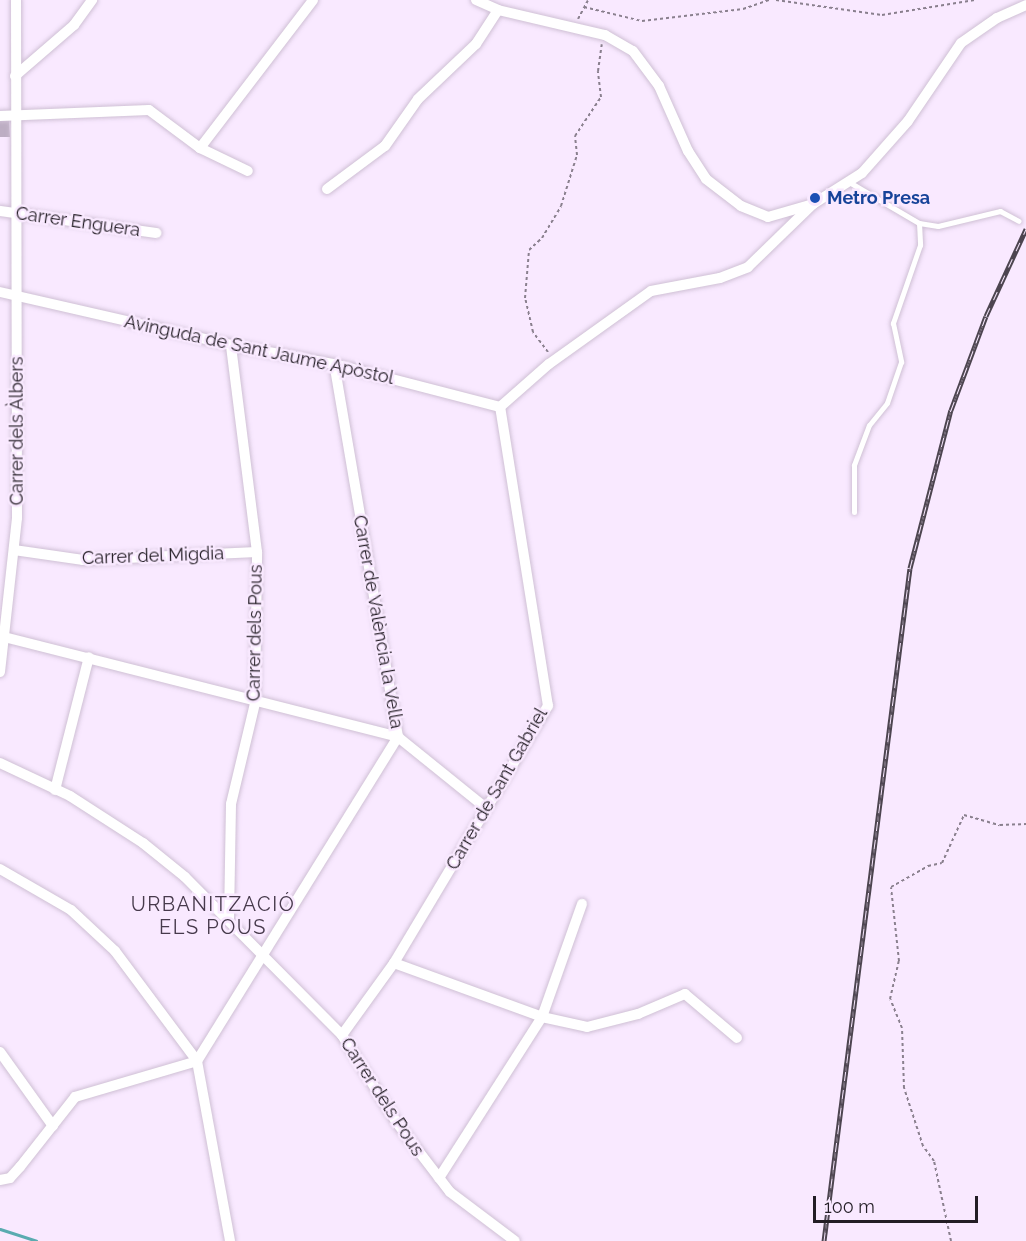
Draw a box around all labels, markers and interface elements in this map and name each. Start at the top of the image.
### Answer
place label: Metro Presa [827,187,930,209]
marker: Metro Presa [808,191,822,205]
street label: Carrer Enguera [14,203,142,241]
street label: Avinguda de Sant Jaume Apòstol [122,311,396,389]
street label: Carrer dels Àlbers [6,356,28,506]
street label: Carrer de València la Vella [348,513,408,731]
street label: Carrer del Migdia [81,543,225,569]
street label: Carrer dels Pous [243,564,267,702]
street label: Carrer de Sant Gabriel [442,704,552,874]
district label: URBANITZACIÓ ELS POUS [131,892,295,939]
street label: Carrer dels Pous [336,1034,428,1160]
scale bar [816,1184,981,1222]
text: 100 m [824,1196,875,1217]

